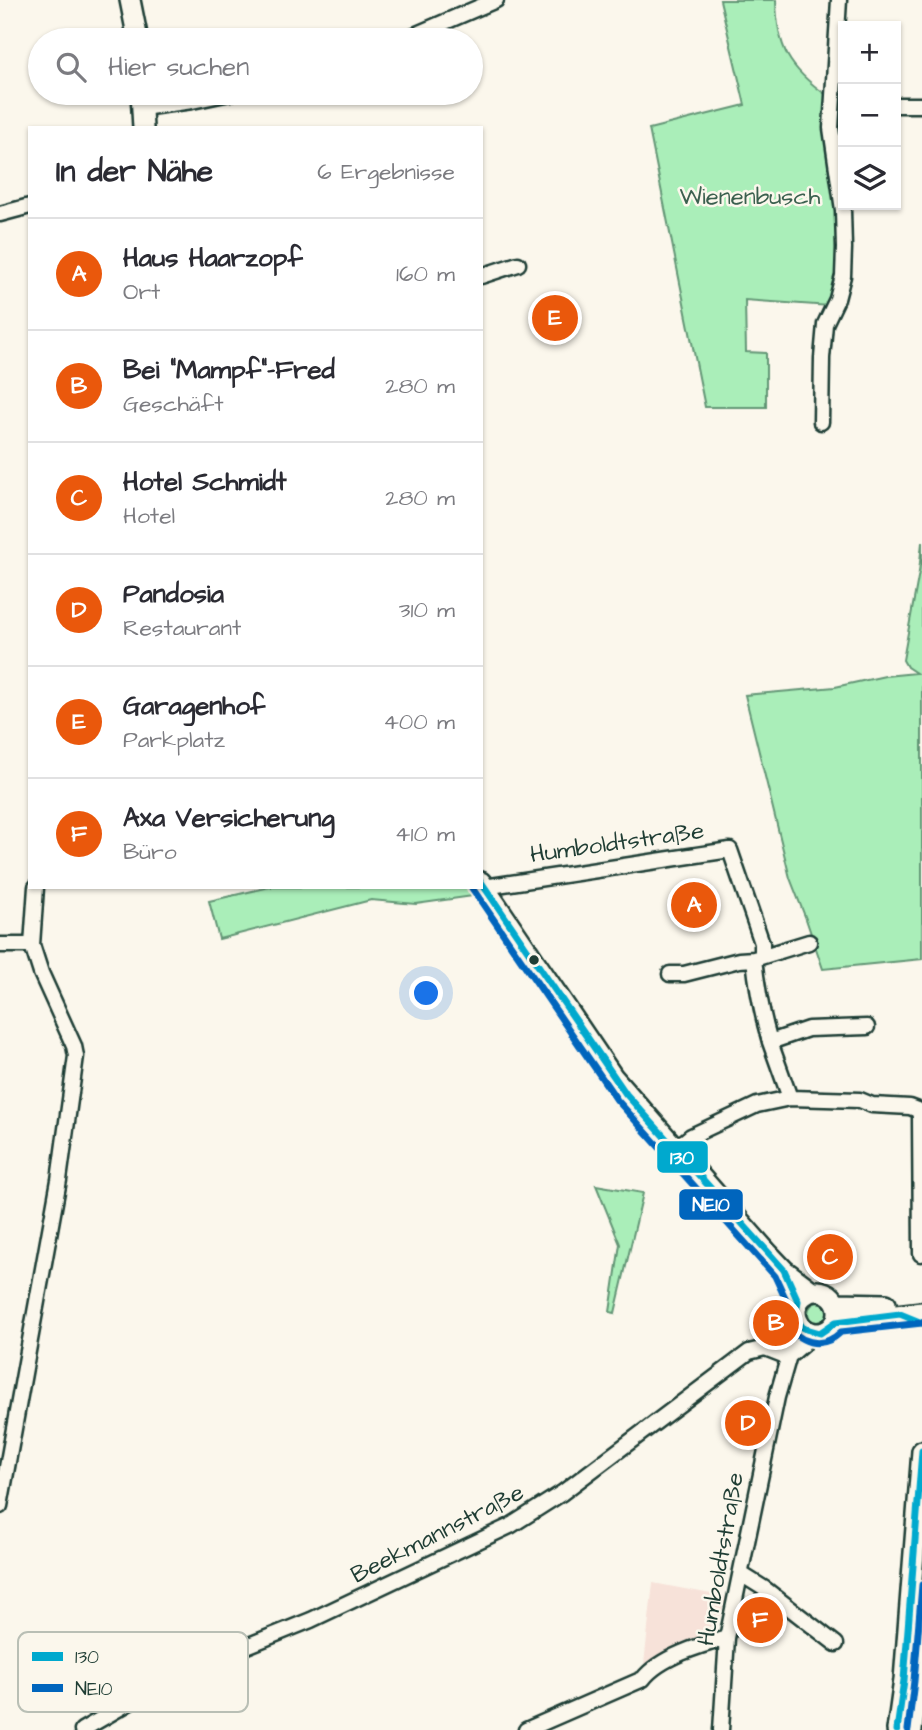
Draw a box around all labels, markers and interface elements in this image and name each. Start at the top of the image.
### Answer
map controls [838,21,901,210]
button: + [838,21,901,84]
search box [28,28,483,105]
icon: search [52,48,90,86]
text: Hier suchen [108,49,249,85]
button: − [838,84,901,147]
button: layers [838,147,901,210]
text: In der Nähe [56,151,213,193]
text: 6 Ergebnisse [317,156,455,188]
park label: Wienenbusch [680,180,821,214]
text: Haus Haarzopf [123,240,303,276]
text: A [72,258,86,290]
text: 160 m [396,258,455,290]
text: Ort [123,276,160,308]
pin: E [532,292,578,344]
text: Bei "Mampf"-Fred [123,352,335,388]
text: B [71,370,87,402]
text: 280 m [385,370,455,402]
text: Geschäft [123,388,224,420]
text: Hotel Schmidt [123,464,287,500]
text: C [71,482,87,514]
text: 280 m [385,482,455,514]
text: Hotel [123,500,175,532]
text: Pandosia [123,576,224,612]
text: D [72,594,86,626]
text: 310 m [399,594,455,626]
text: Restaurant [123,612,241,644]
text: Garagenhof [123,688,265,724]
text: E [72,706,86,738]
text: 400 m [383,706,455,738]
text: Parkplatz [123,724,225,756]
text: Axa Versicherung [123,800,335,836]
street label: Humboldtstraße [528,814,706,872]
text: F [71,818,87,850]
text: 410 m [395,818,455,850]
text: Büro [123,836,177,868]
pin: A [671,879,717,931]
unlabelled marker [527,953,541,967]
your location [409,976,443,1010]
line badge: 130 [656,1140,709,1174]
text: 130 [670,1145,694,1172]
line badge: NE10 [678,1188,744,1221]
text: NE10 [692,1192,730,1219]
pin: C [807,1231,853,1283]
pin: B [753,1297,799,1349]
pin: D [725,1397,771,1449]
street label: Humboldtstraße [689,1470,753,1648]
street label: Beekmannstraße [345,1476,530,1592]
pin: F [737,1594,783,1646]
legend [18,1632,248,1712]
text: 130 [75,1644,99,1671]
text: NE10 [75,1676,113,1703]

